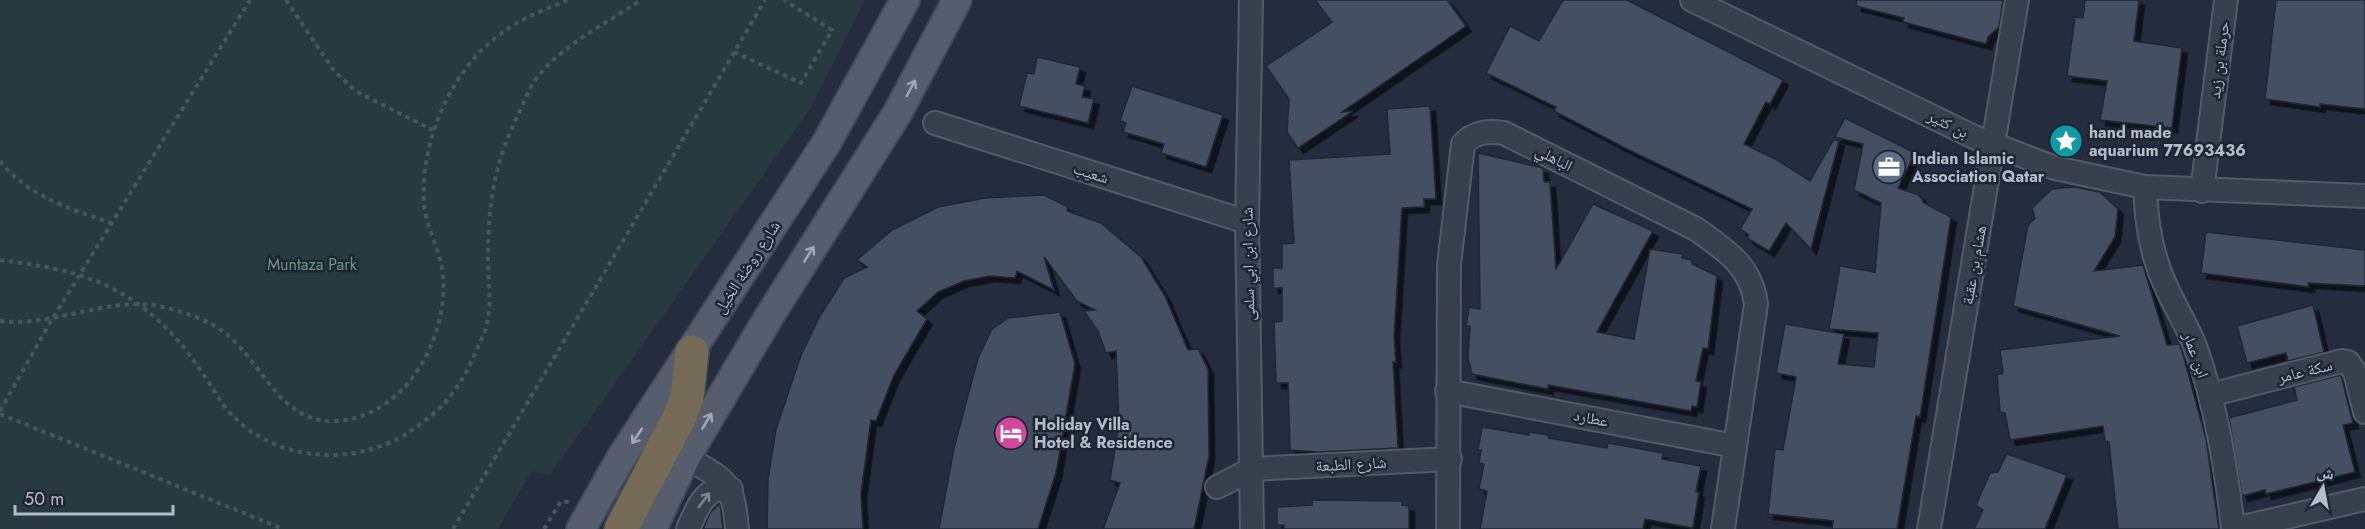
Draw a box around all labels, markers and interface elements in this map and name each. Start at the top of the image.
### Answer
street label: حرملة بن زيد [2203,20,2235,100]
one-way arrow [906,80,917,98]
street label: بن كثير [1923,104,1972,144]
place label: hand made aquarium 77693436 [2089,121,2246,162]
place icon: hand made aquarium 77693436 [2048,123,2084,159]
street label: الباهلي [1531,139,1577,178]
place label: Indian Islamic Association Qatar [1911,147,2045,188]
office icon: Indian Islamic Association Qatar [1871,149,1907,185]
street label: شعيب [1070,157,1112,189]
street label: شارع ابن ابي سلمى [1236,207,1262,321]
street label: شارع روضة الخيل [708,216,786,318]
street label: هشام بن عقبة [1956,224,1992,306]
one-way arrow [803,246,815,263]
park label: Muntaza Park [267,253,358,276]
street label: ابن عمار [2177,328,2215,381]
street label: سكة عامر [2274,353,2335,389]
street label: عطارد [1572,403,1610,433]
one-way arrow [701,413,713,430]
place label: Holiday Villa Hotel & Residence [1034,413,1173,454]
hotel icon: Holiday Villa Hotel & Residence [993,415,1029,451]
one-way arrow [630,427,643,444]
street label: شارع الطبعة [1315,451,1387,477]
north arrow [2293,457,2353,517]
text: ش [2315,460,2336,486]
scale bar [15,478,172,516]
text: 50 m [24,486,64,512]
one-way arrow [697,493,710,509]

